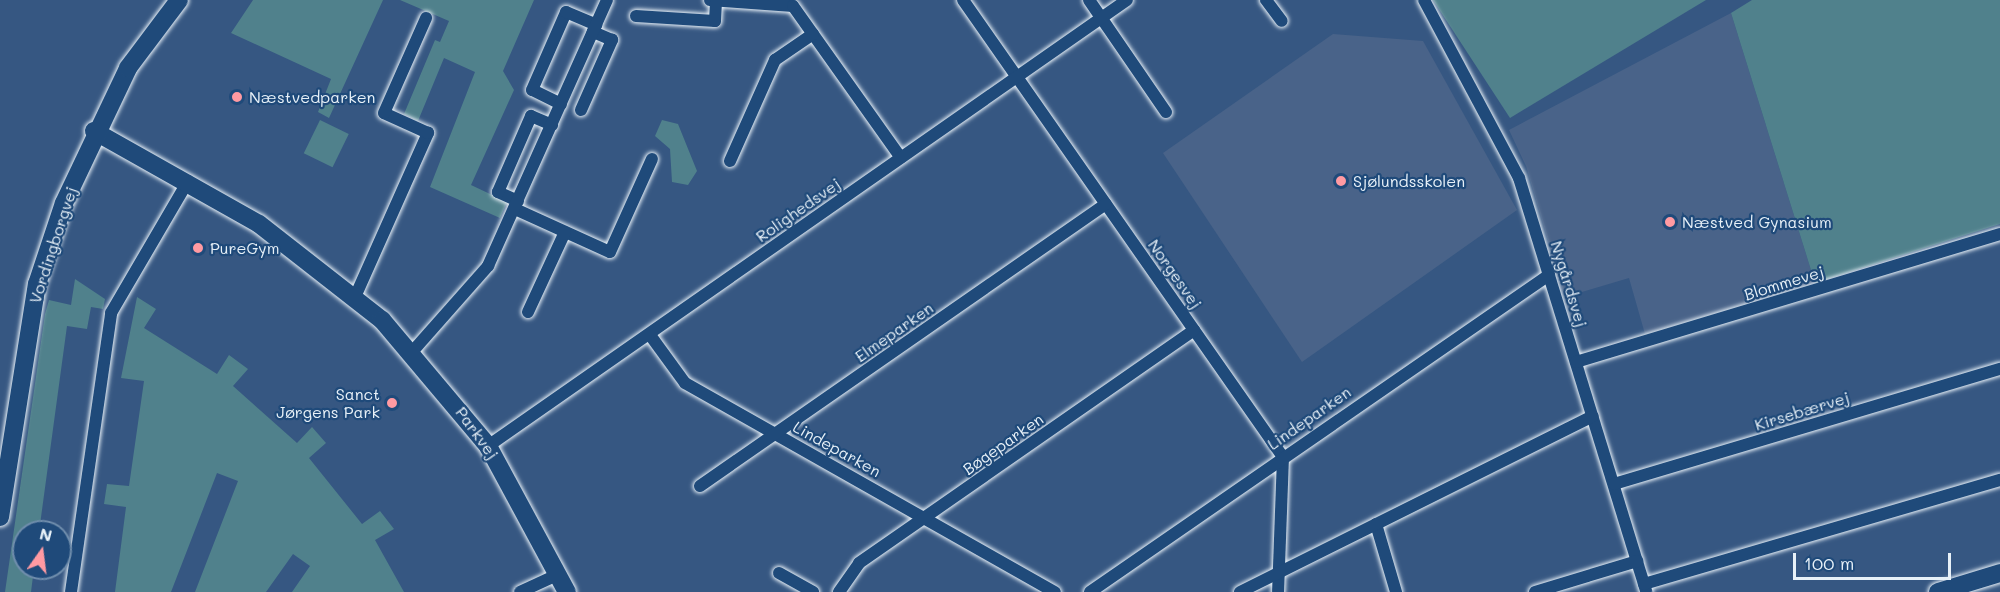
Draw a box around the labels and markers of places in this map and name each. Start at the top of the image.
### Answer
place label: Næstvedparken [249,87,375,107]
marker: Næstvedparken [230,90,244,104]
place label: Sjølundsskolen [1353,171,1465,191]
marker: Sjølundsskolen [1334,174,1348,188]
place label: Næstved Gynasium [1682,212,1832,232]
marker: Næstved Gynasium [1663,215,1677,229]
place label: PureGym [210,238,279,258]
marker: PureGym [191,241,205,255]
place label: Sanct Jørgens Park [276,384,380,422]
marker: Sanct Jørgens Park [385,396,399,410]

